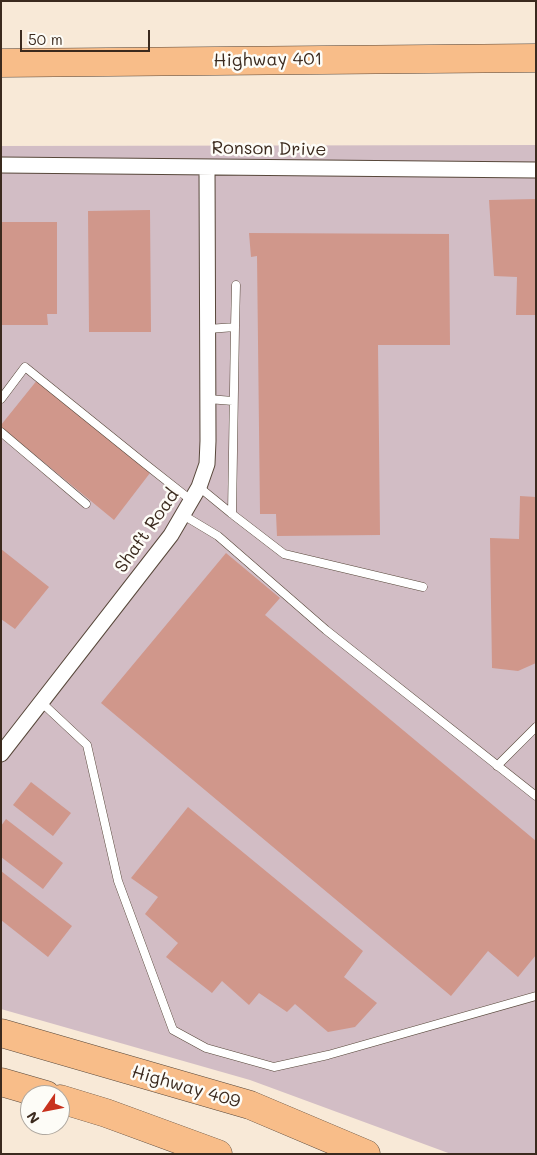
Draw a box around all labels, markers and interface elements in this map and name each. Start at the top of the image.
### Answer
scale bar [22,20,152,52]
text: 50 m [28,29,63,49]
street label: Highway 401 [213,48,323,72]
street label: Ronson Drive [211,137,327,161]
street label: Shaft Road [110,485,184,577]
street label: Highway 409 [129,1061,243,1113]
north arrow [20,1085,70,1135]
text: N [22,1108,44,1128]

